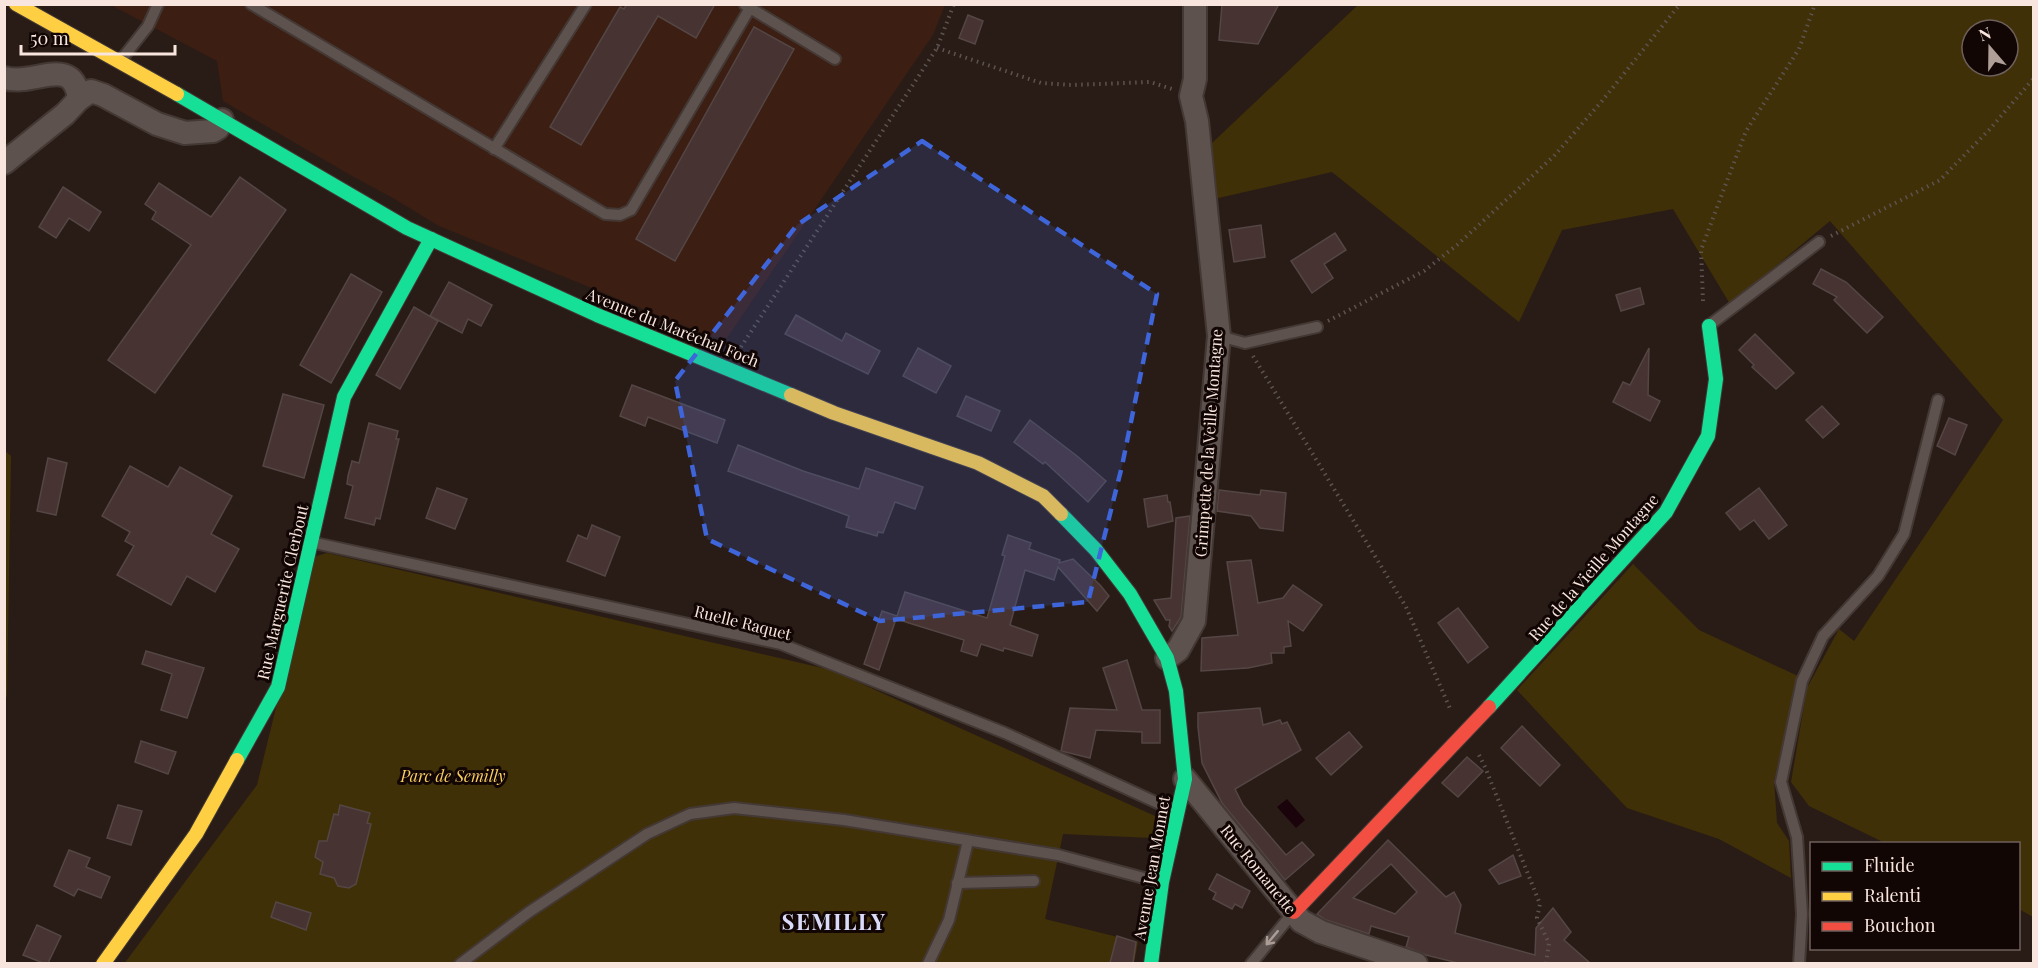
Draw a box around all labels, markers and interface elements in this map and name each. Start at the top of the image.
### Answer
scale bar [21,18,176,56]
north arrow [1960,18,2020,78]
text: N [1976,21,1994,45]
text: 50 m [30,26,69,50]
street label: Avenue du Maréchal Foch [583,282,763,372]
street label: Grimpette de la Veille Montagne [1190,328,1226,558]
street label: Rue de la Vieille Montagne [1523,489,1663,645]
street label: Rue Marguerite Clerbout [252,502,312,682]
street label: Ruelle Raquet [692,600,794,644]
park label: Parc de Semilly [399,765,506,786]
street label: Avenue Jean Monnet [1128,794,1174,943]
street label: Rue Romanette [1216,820,1302,918]
legend [1810,842,2020,950]
text: Fluide [1864,853,1915,877]
text: Ralenti [1864,883,1921,907]
district label: SEMILLY [782,906,886,936]
text: Bouchon [1864,913,1936,937]
one-way arrow [1266,930,1279,946]

